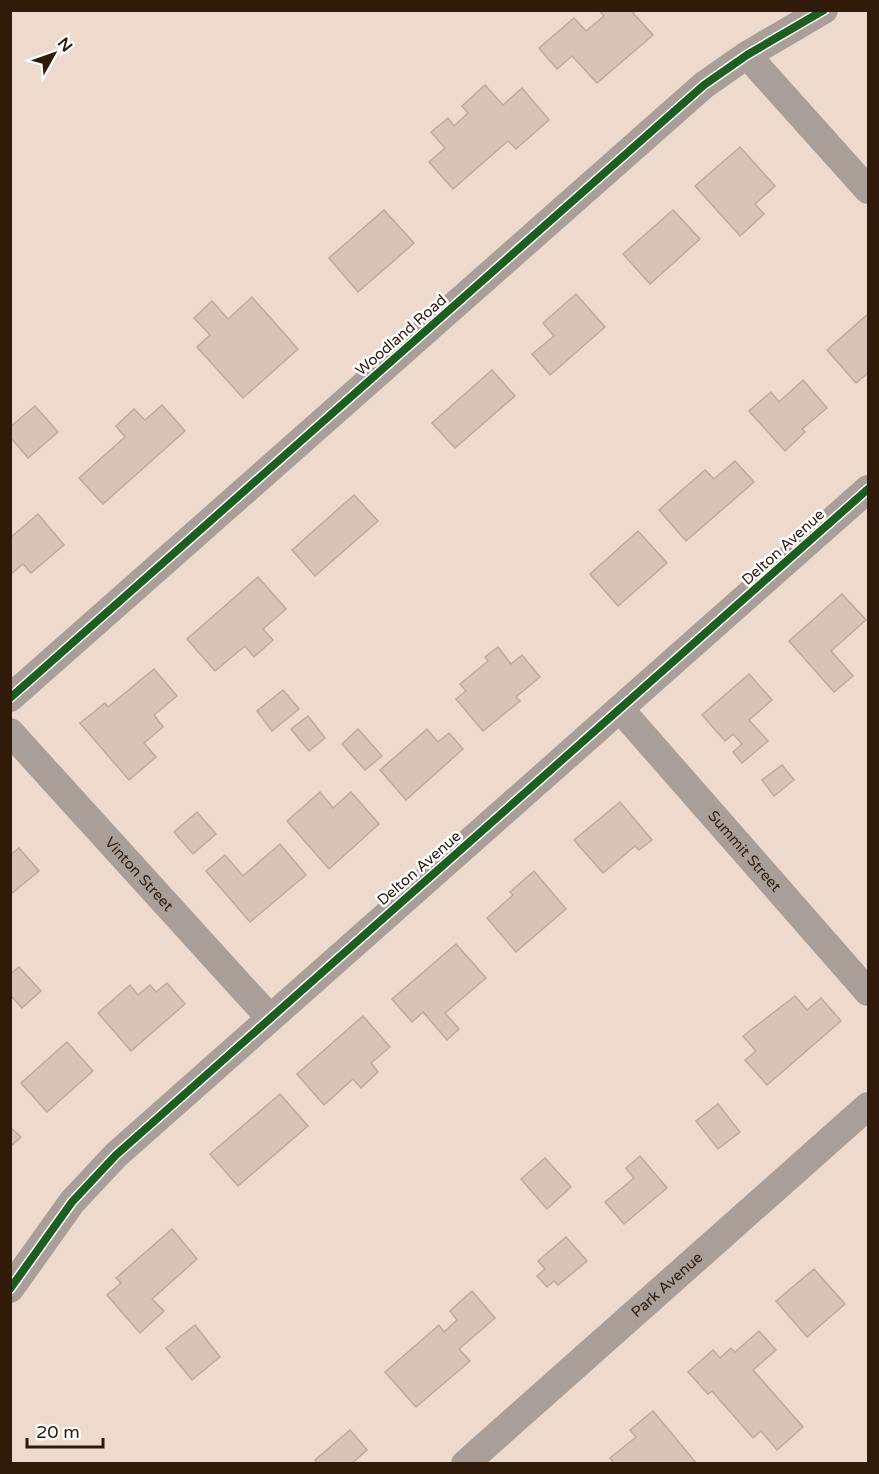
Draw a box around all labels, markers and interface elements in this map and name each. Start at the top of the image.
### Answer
north arrow [24,24,84,84]
text: N [53,34,77,56]
street label: Woodland Road [352,291,450,379]
street label: Delton Avenue [738,505,828,589]
street label: Summit Street [704,807,785,896]
street label: Delton Avenue [374,827,464,909]
street label: Vinton Street [101,833,177,915]
street label: Park Avenue [627,1248,706,1321]
scale bar [27,1411,104,1449]
text: 20 m [36,1421,80,1443]

